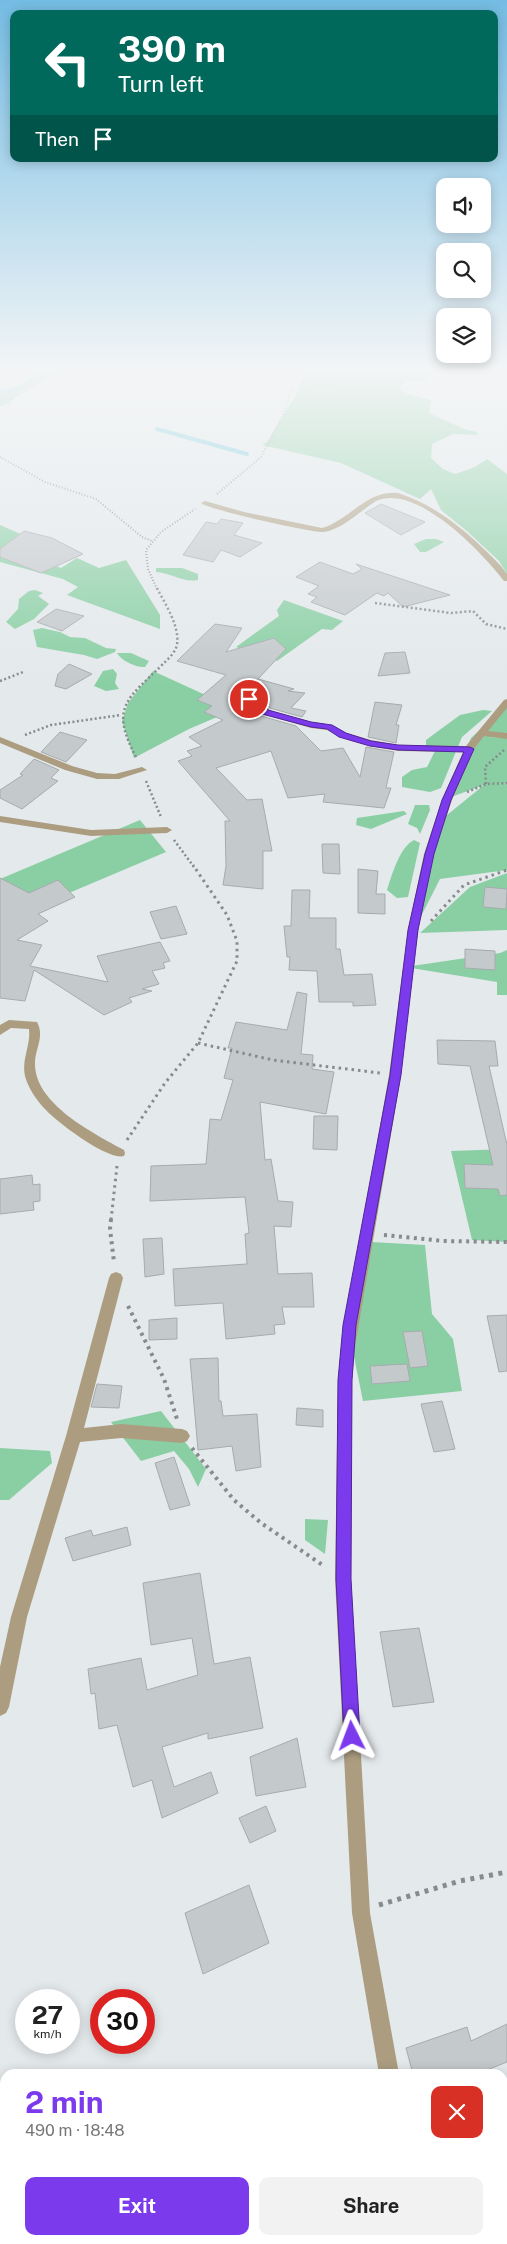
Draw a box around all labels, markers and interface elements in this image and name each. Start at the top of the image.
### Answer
text: 390 m [118,29,226,70]
icon: left [35,30,100,95]
text: Turn left [118,71,204,97]
icon: arrive [89,125,117,153]
text: Then [35,128,79,150]
map controls [436,178,491,363]
button: sound [436,178,491,233]
button: search [436,243,491,298]
button: layers [436,308,491,363]
pin [228,678,270,720]
icon: arrive [235,685,263,713]
position arrow [325,1709,377,1761]
speed limit sign: 30 [90,1989,155,2054]
text: 27 [32,2000,63,2030]
text: km/h [33,2027,62,2041]
text: 2 min [25,2084,104,2120]
button: close [431,2086,483,2138]
text: 490 m · 18:48 [25,2121,125,2140]
button: Exit [25,2177,249,2235]
button: Share [259,2177,483,2235]

